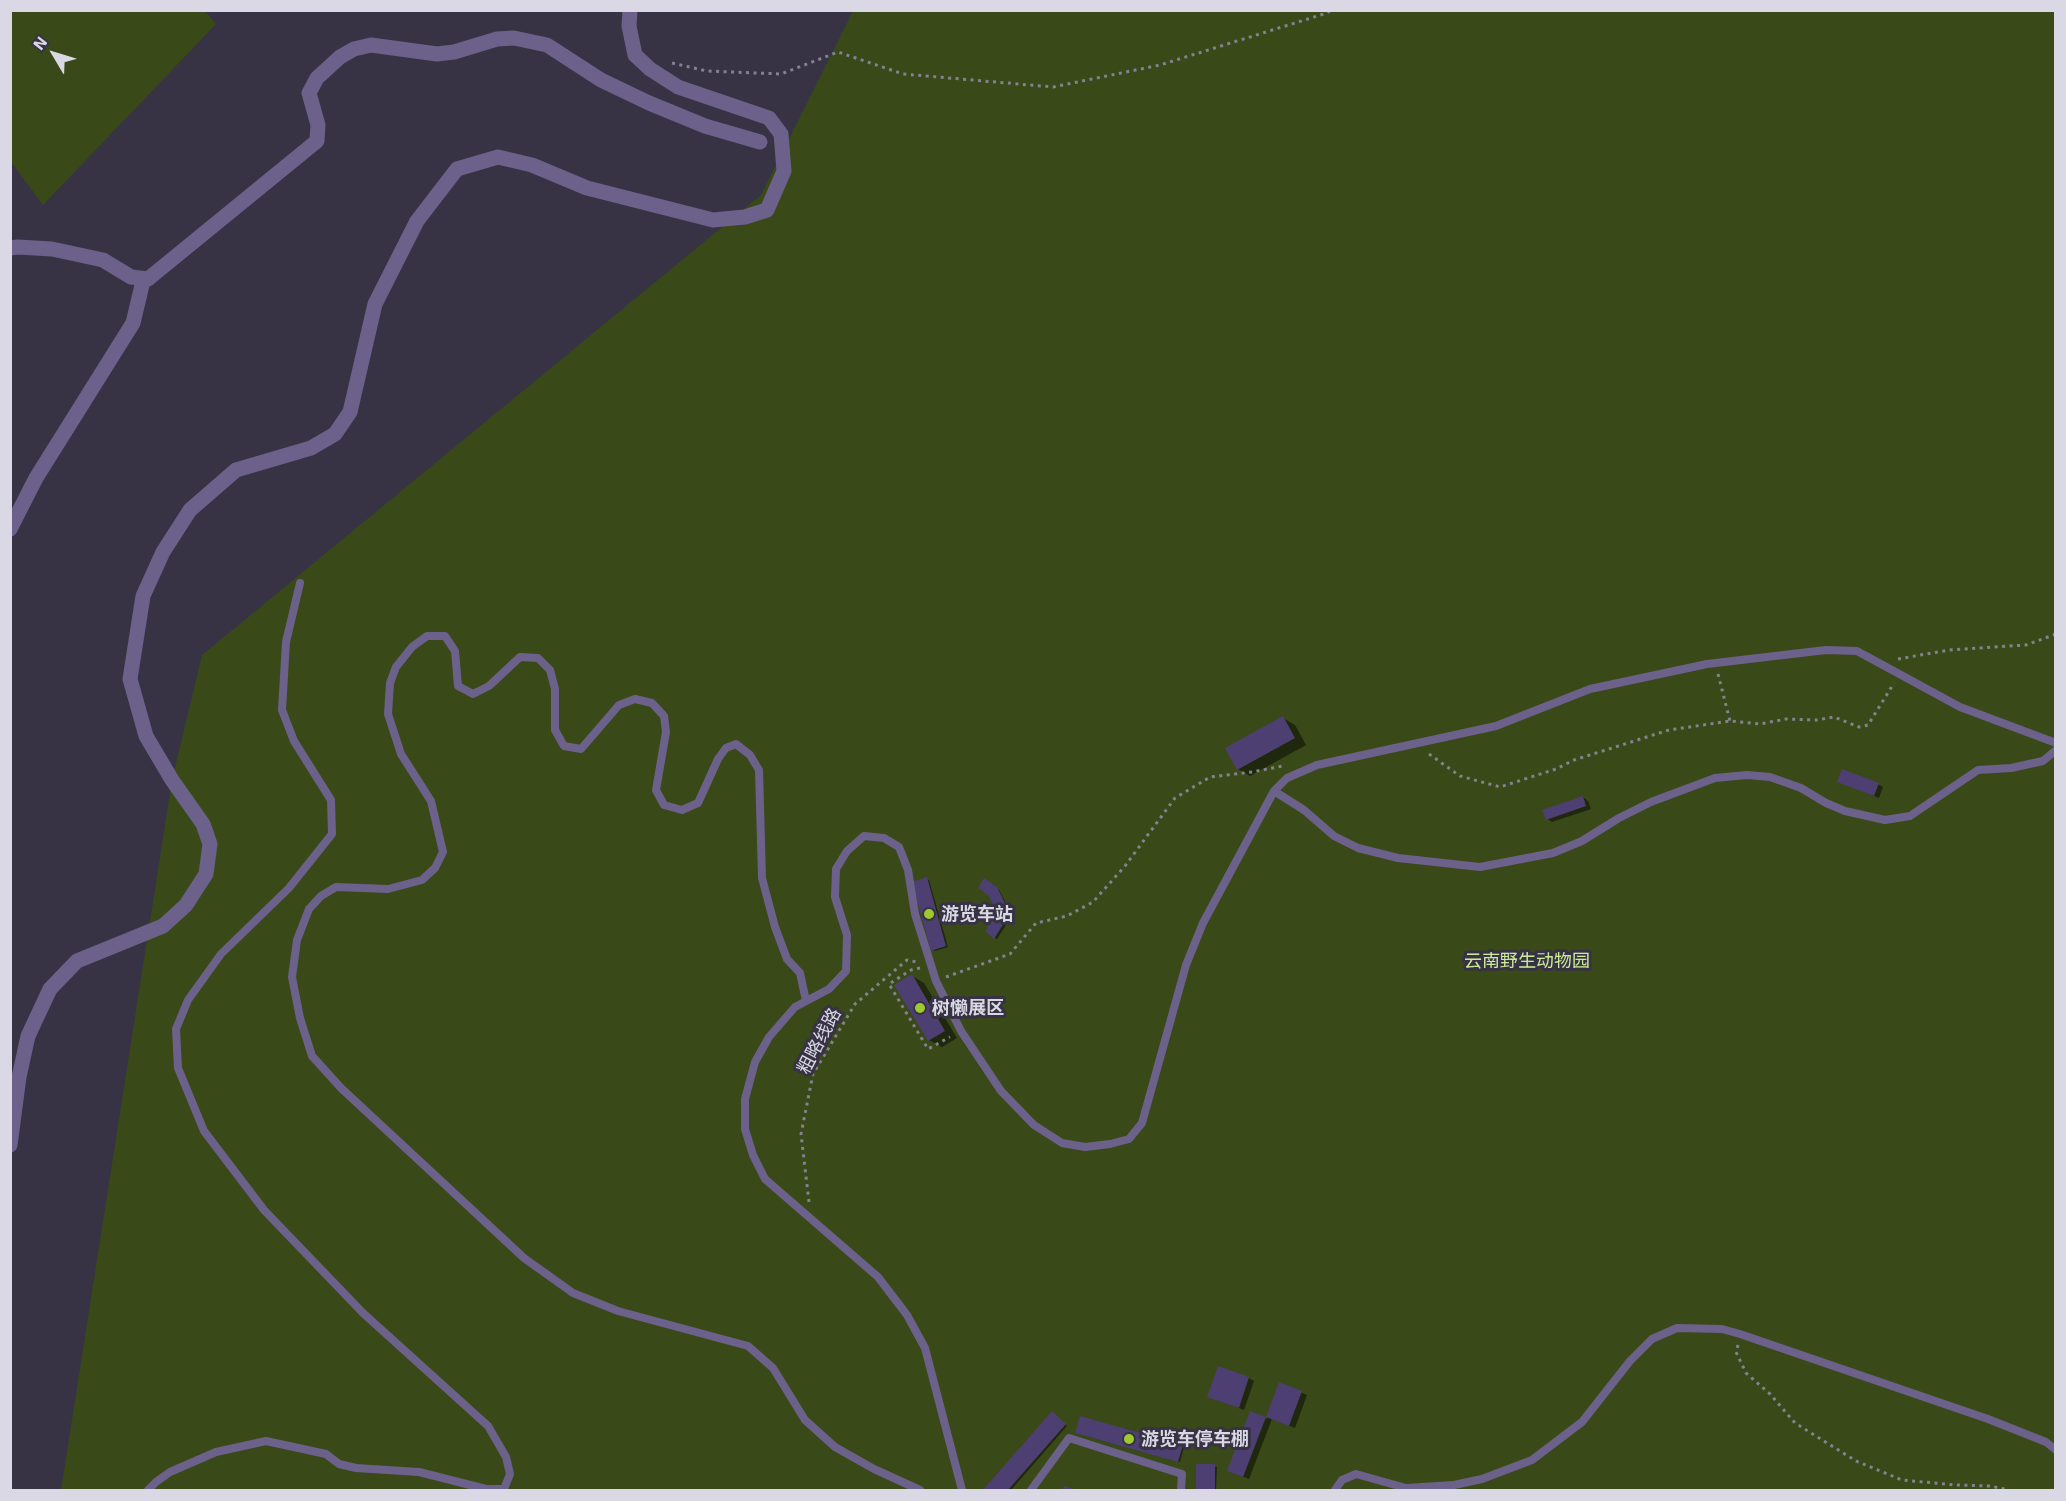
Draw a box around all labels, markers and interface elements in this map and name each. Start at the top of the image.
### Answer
north arrow [24,24,84,84]
text: N [28,32,50,53]
place label: 游览车站 [941,903,1013,925]
marker: 游览车站 [922,907,936,921]
park label: 云南野生动物园 [1464,950,1590,972]
place label: 树懒展区 [932,997,1004,1019]
marker: 树懒展区 [913,1001,927,1015]
street label: 粗略线路 [793,1004,845,1078]
place label: 游览车停车棚 [1141,1428,1249,1450]
marker: 游览车停车棚 [1122,1432,1136,1446]

